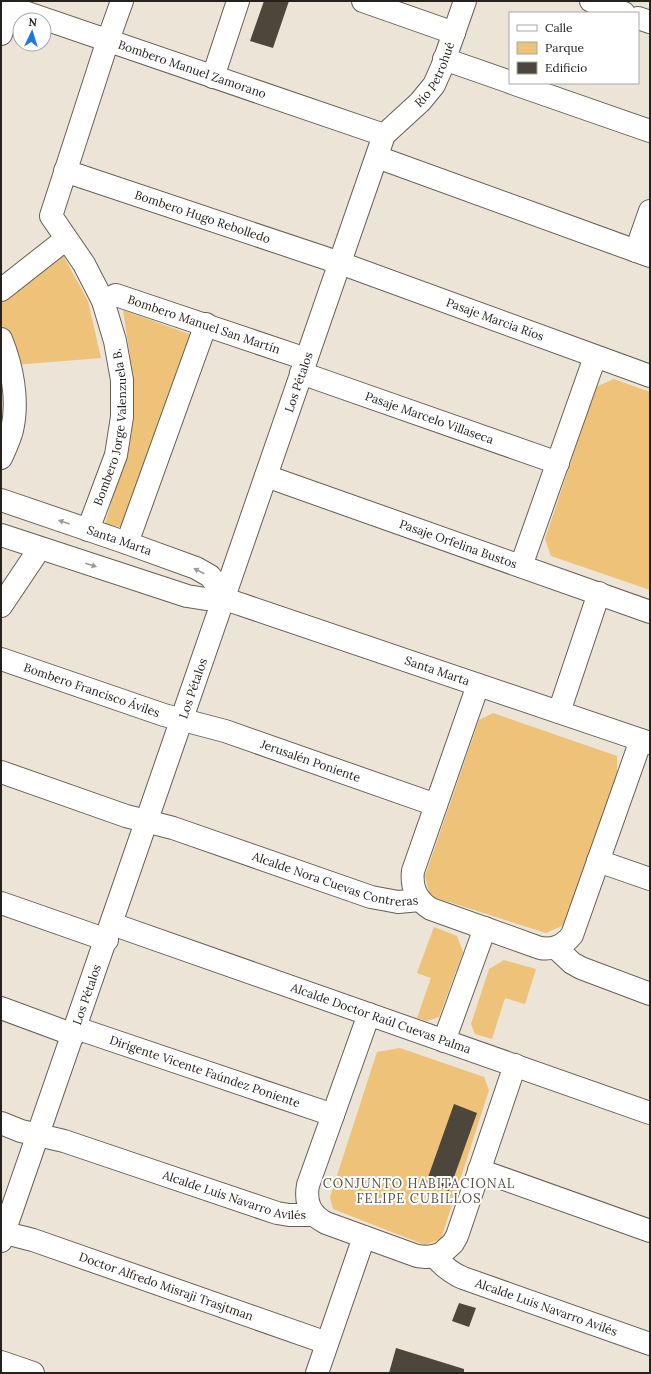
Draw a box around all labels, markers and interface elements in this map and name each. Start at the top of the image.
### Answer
north arrow [12,12,52,52]
legend [509,12,639,84]
text: N [28,15,38,29]
text: Calle [545,20,573,35]
street label: Bombero Manuel Zamorano [116,37,268,101]
street label: Río Petrohué [411,39,457,110]
text: Parque [545,40,585,55]
text: Edificio [545,60,587,75]
street label: Bombero Hugo Rebolledo [133,187,273,246]
street label: Bombero Manuel San Martín [126,291,282,357]
street label: Pasaje Marcia Ríos [444,294,547,344]
street label: Bombero Jorge Valenzuela B. [90,347,130,507]
street label: Los Pétalos [281,349,316,414]
street label: Pasaje Marcelo Villaseca [363,388,496,447]
street label: Pasaje Orfelina Bustos [398,516,520,572]
one-way arrow [58,518,70,524]
street label: Santa Marta [85,522,154,558]
one-way arrow [85,562,97,568]
one-way arrow [193,567,205,574]
street label: Santa Marta [403,652,472,688]
street label: Los Pétalos [175,656,210,721]
street label: Bombero Francisco Áviles [22,659,162,720]
street label: Jerusalén Poniente [258,736,363,785]
street label: Alcalde Nora Cuevas Contreras [250,848,419,909]
street label: Los Pétalos [69,962,104,1027]
street label: Alcalde Doctor Raúl Cuevas Palma [288,979,473,1056]
street label: Dirigente Vicente Faúndez Poniente [108,1032,303,1111]
street label: Alcalde Luis Navarro Avilés [160,1167,307,1222]
district label: CONJUNTO HABITACIONAL FELIPE CUBILLOS [323,1175,515,1207]
street label: Doctor Alfredo Misraji Trasjtman [77,1249,255,1324]
street label: Alcalde Luis Navarro Avilés [472,1275,620,1339]

